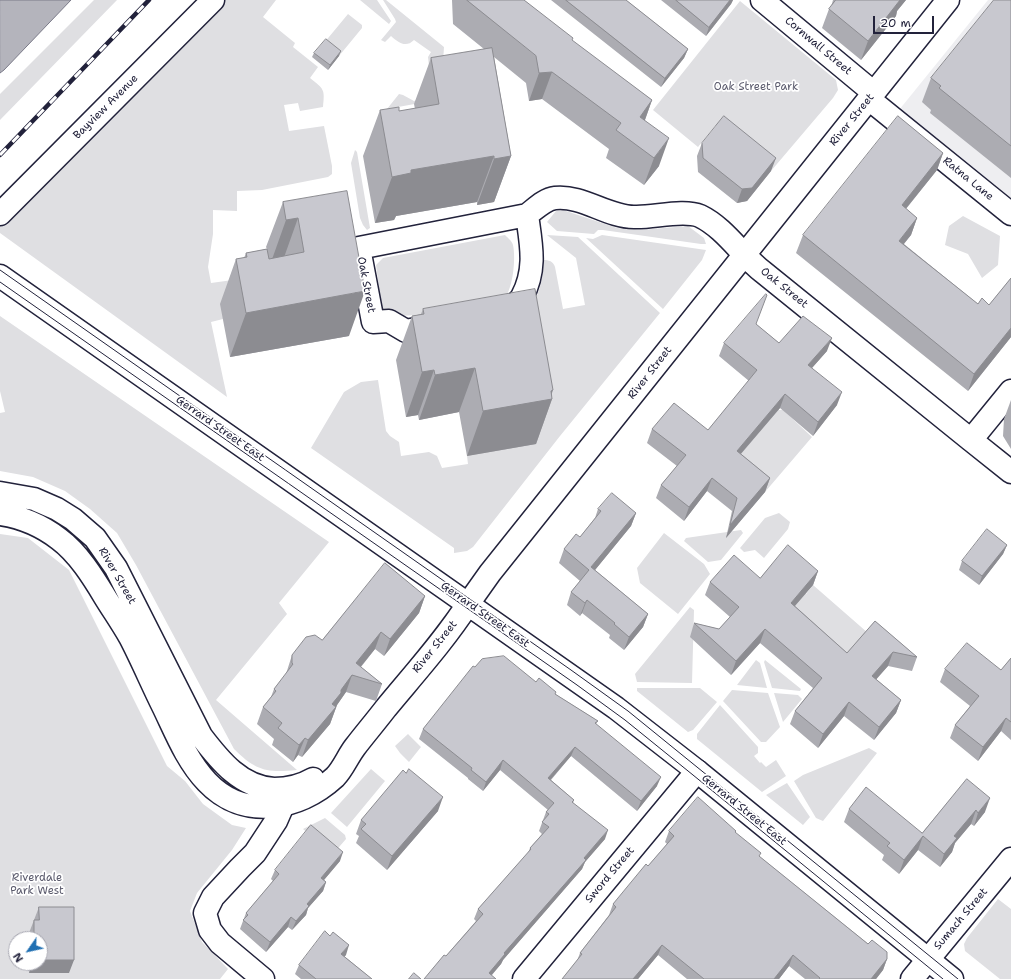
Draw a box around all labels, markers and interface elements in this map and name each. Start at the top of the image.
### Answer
scale bar [875,8,936,34]
street label: Cornwall Street [782,14,854,78]
text: 20 m [880,15,911,31]
street label: Bayview Avenue [71,72,141,142]
park label: Oak Street Park [714,80,798,94]
street label: River Street [827,91,877,149]
street label: Ratna Lane [940,154,996,204]
street label: Oak Street [354,256,378,314]
street label: Oak Street [758,265,810,311]
street label: River Street [625,344,675,402]
street label: Gerrard Street East [173,393,267,465]
street label: River Street [95,545,139,607]
street label: Gerrard Street East [438,579,532,651]
street label: River Street [410,618,460,676]
street label: Gerrard Street East [699,772,789,848]
street label: Sword Street [583,844,637,906]
park label: Riverdale Park West [10,871,64,897]
street label: Sumach Street [931,885,991,953]
north arrow [8,931,48,971]
text: N [10,950,27,965]

